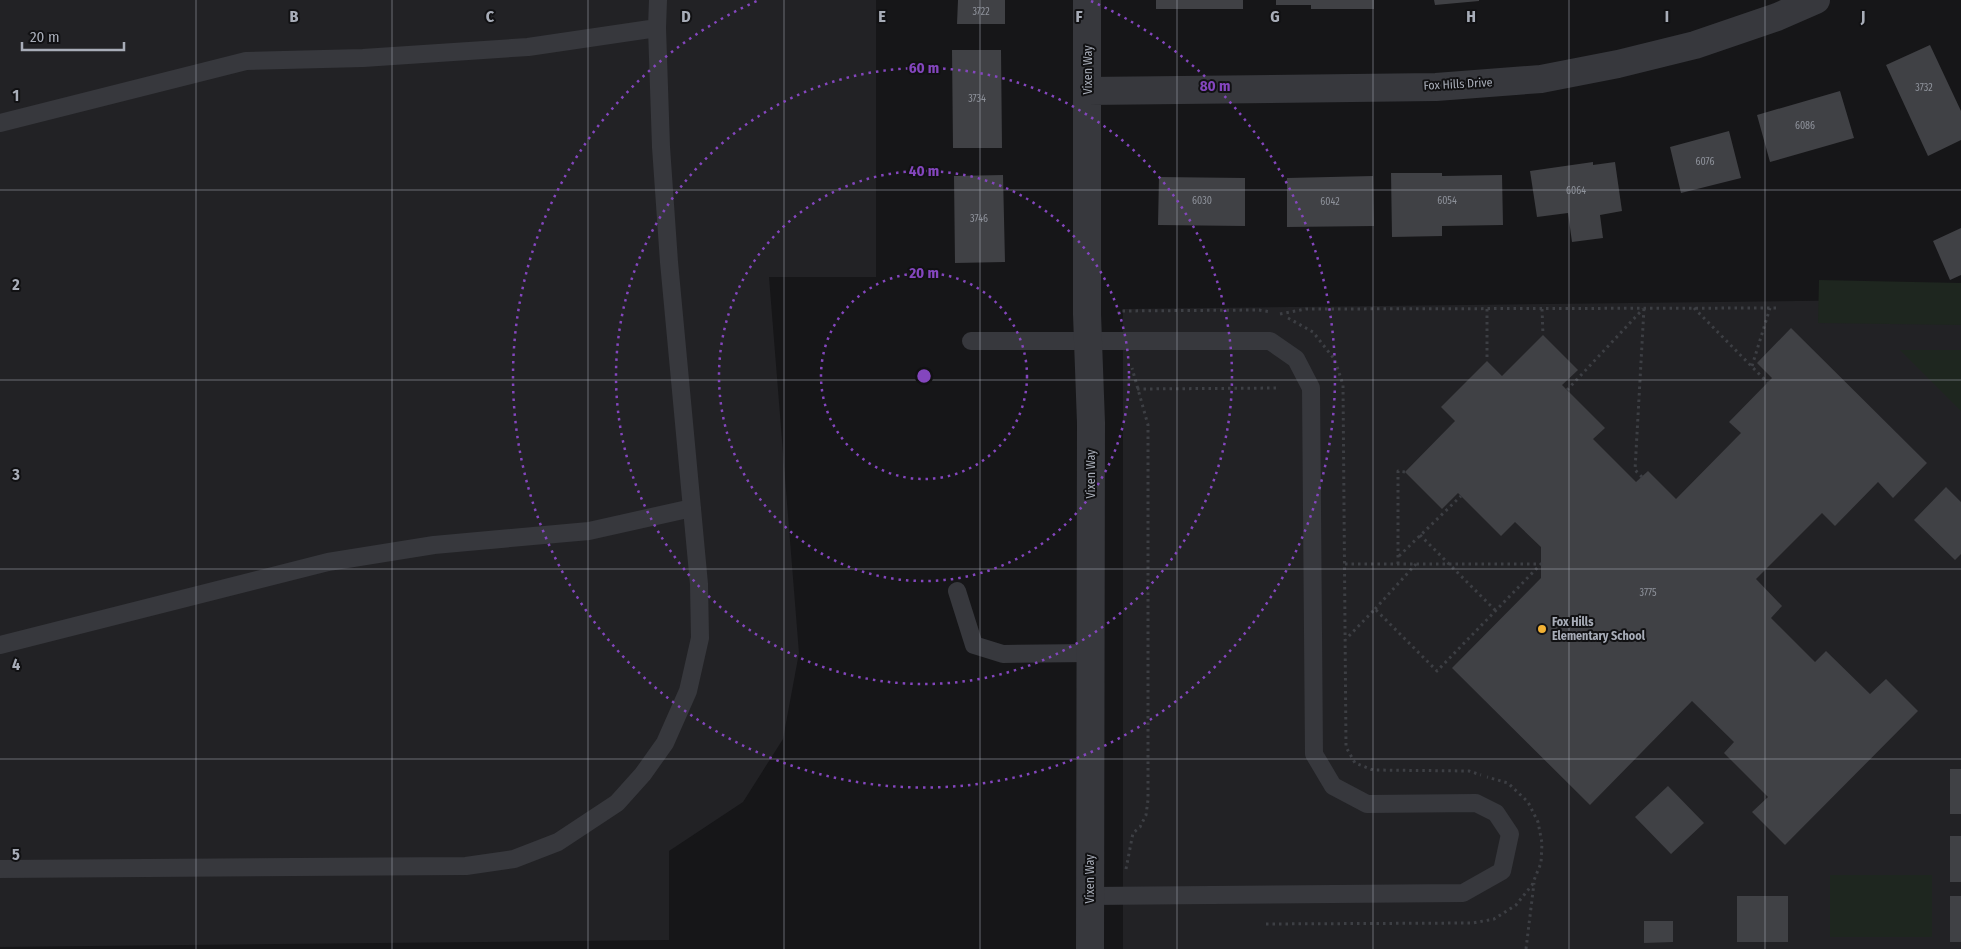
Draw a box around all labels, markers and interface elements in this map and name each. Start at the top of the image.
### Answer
house number: 3722 [972,6,990,18]
text: B [290,7,299,26]
text: C [486,7,495,26]
text: D [681,7,691,26]
text: E [878,7,886,26]
text: F [1075,7,1083,26]
text: G [1270,7,1280,26]
text: H [1466,7,1476,26]
text: I [1665,7,1669,26]
text: J [1860,7,1865,26]
scale bar [22,20,125,52]
text: 20 m [30,28,60,46]
street label: Vixen Way [1081,45,1095,95]
text: 60 m [909,59,939,77]
street label: Fox Hills Drive [1423,75,1493,93]
text: 80 m [1200,77,1230,95]
house number: 3732 [1915,82,1933,94]
text: 1 [13,86,19,105]
house number: 3734 [968,93,986,105]
house number: 6086 [1795,120,1815,132]
house number: 6076 [1696,156,1714,168]
text: 40 m [909,162,939,180]
house number: 6064 [1566,185,1586,197]
house number: 6030 [1192,195,1212,207]
house number: 6054 [1437,195,1457,207]
house number: 6042 [1320,196,1340,208]
house number: 3746 [970,213,988,225]
text: 20 m [908,264,939,282]
text: 2 [11,275,20,294]
centre of rings [915,367,933,385]
street label: Vixen Way [1084,449,1098,499]
text: 3 [11,465,20,484]
house number: 3775 [1639,587,1657,599]
place label: Fox Hills Elementary School [1552,615,1646,643]
marker: Fox Hills Elementary School [1536,623,1548,635]
text: 4 [12,655,20,674]
text: 5 [12,845,20,864]
street label: Vixen Way [1083,854,1097,904]

